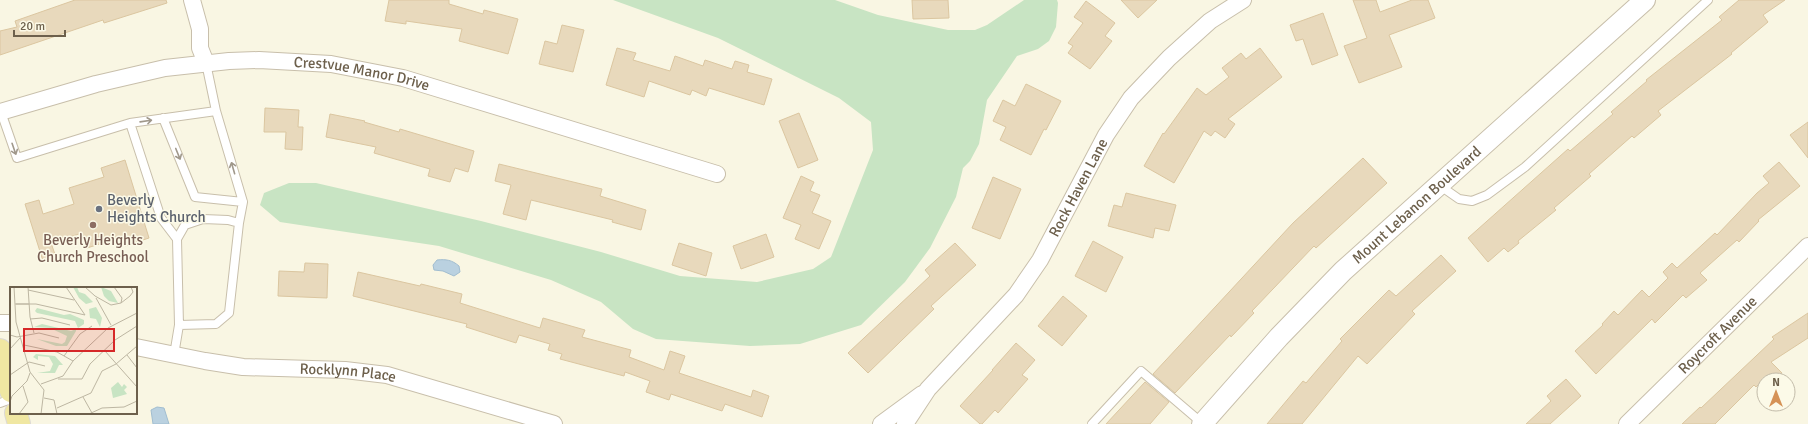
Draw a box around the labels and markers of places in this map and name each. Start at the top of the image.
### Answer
place label: Beverly Heights Church [107,191,206,226]
marker: Beverly Heights Church [94,204,104,214]
marker: Beverly Heights Church Preschool [88,220,98,230]
place label: Beverly Heights Church Preschool [37,231,149,266]

